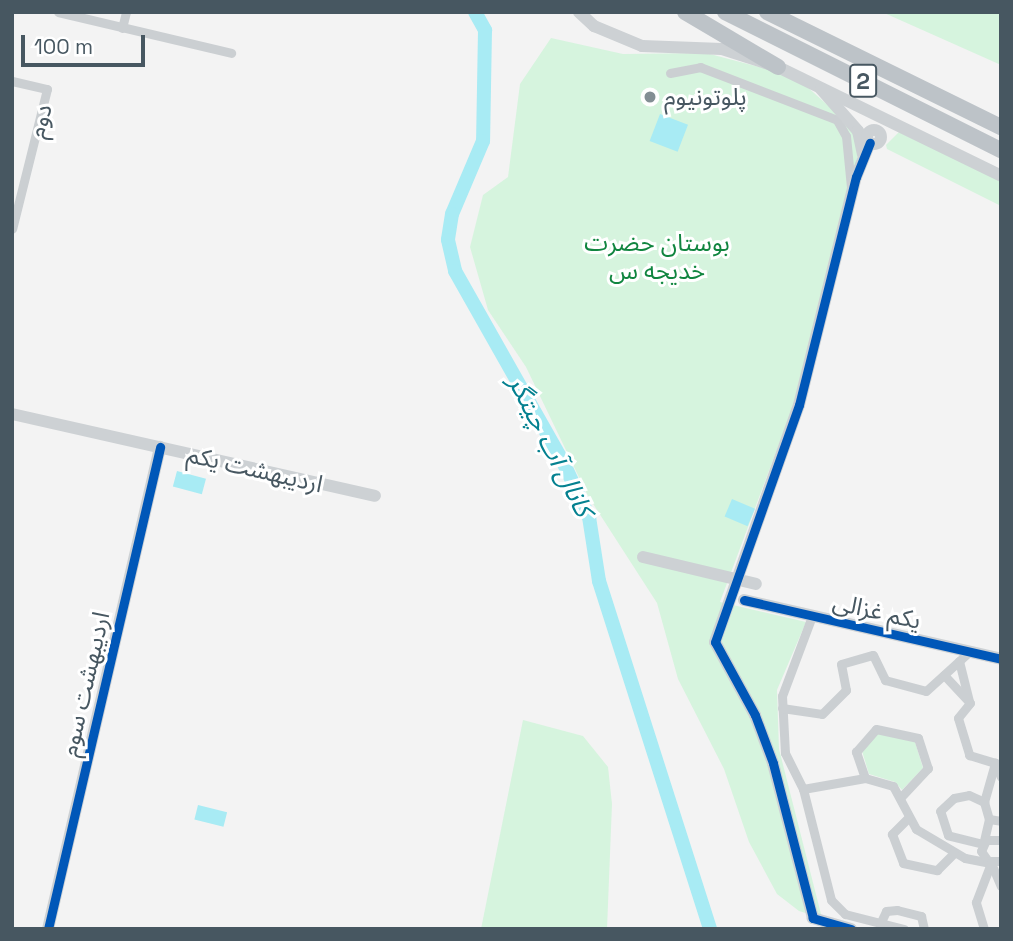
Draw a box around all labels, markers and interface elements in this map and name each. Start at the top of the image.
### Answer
scale bar [24,21,149,65]
text: 100 m [34,33,93,60]
road number: 2 [849,61,877,100]
place label: پلوتونیوم [664,83,747,111]
marker: پلوتونیوم [642,89,658,105]
street label: دوم [22,101,58,141]
park label: بوستان حضرت خدیجه س [584,229,730,285]
water label: کانال آب چیتگر [501,370,599,522]
street label: اردیبهشت یکم [184,439,326,499]
street label: یکم غزالی [830,587,924,635]
street label: اردیبهشت سوم [54,609,116,759]

